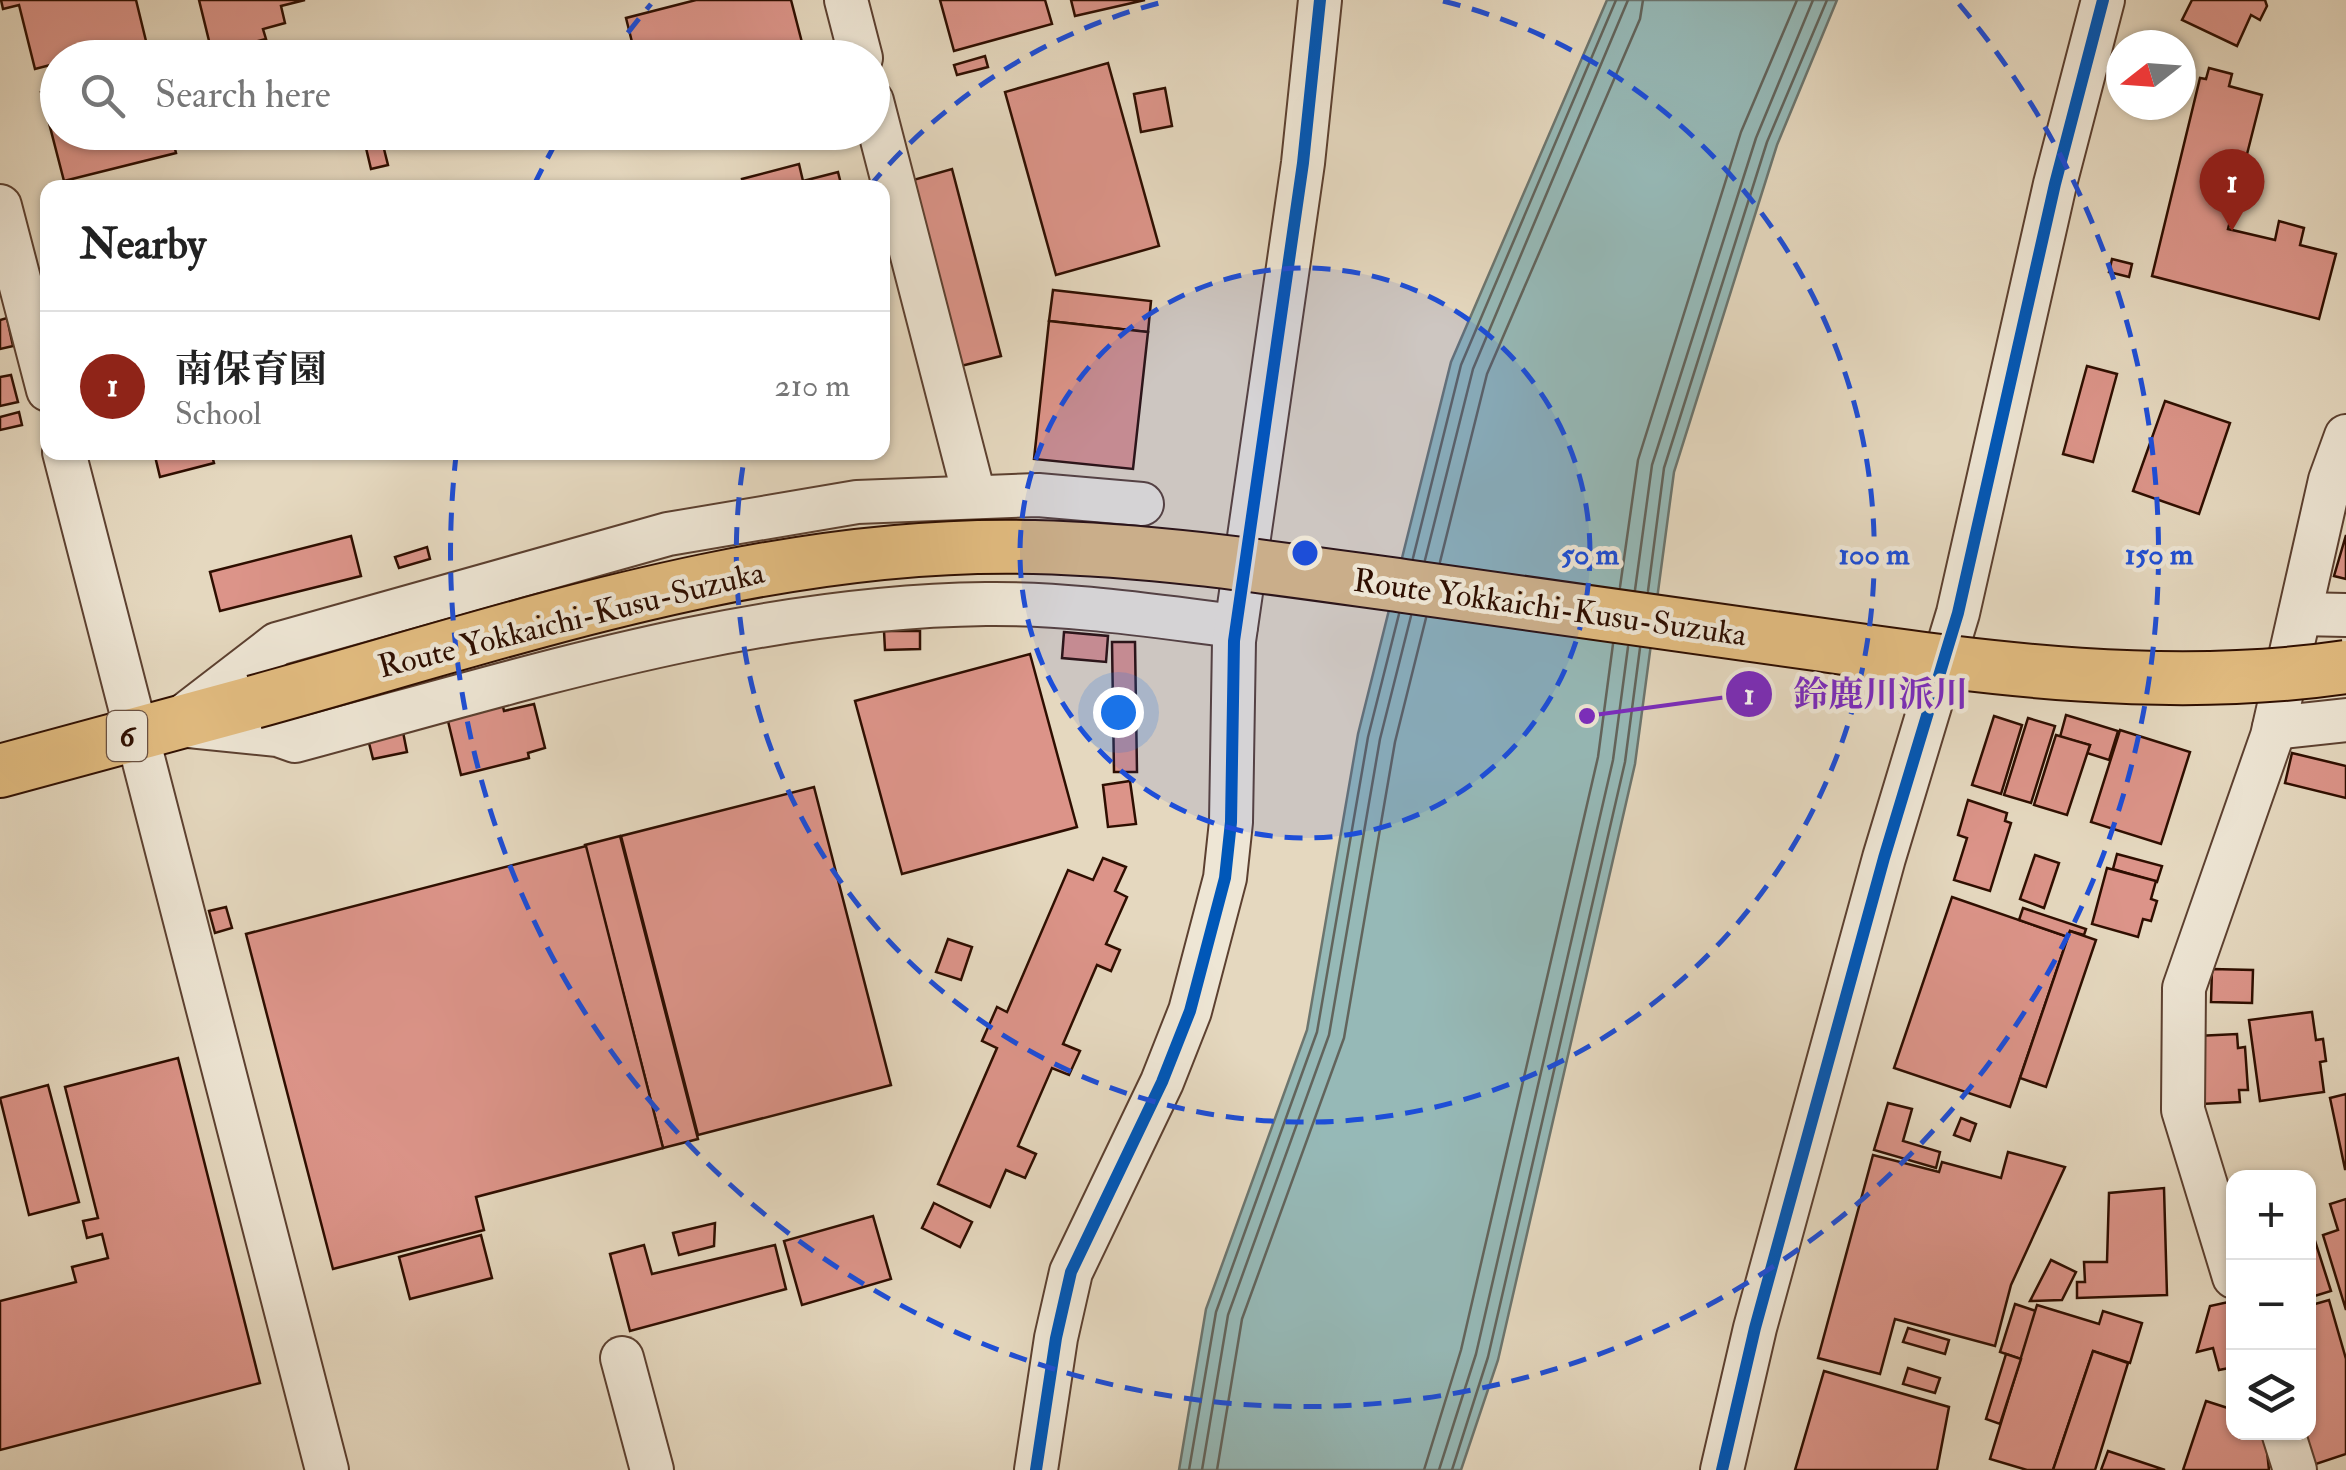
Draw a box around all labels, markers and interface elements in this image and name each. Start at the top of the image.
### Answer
north arrow [2106,30,2196,120]
search box [40,40,890,150]
icon: search [75,68,130,123]
text: Search here [155,71,331,119]
pin: 1 [2200,148,2264,231]
text: Nearby [80,219,206,271]
text: 南保育園 [175,346,327,394]
text: 1 [107,366,118,406]
text: 210 m [775,366,850,406]
text: School [175,394,261,434]
centre of rings [1287,535,1323,571]
text: 50 m [1561,536,1620,573]
text: 100 m [1839,536,1910,573]
text: 150 m [2125,536,2194,573]
street label: Route Yokkaichi-Kusu-Suzuka [374,552,769,687]
street label: Route Yokkaichi-Kusu-Suzuka [1351,561,1750,655]
callout: 鈴鹿川派川 [1724,661,1989,726]
text: 鈴鹿川派川 [1793,673,1969,717]
text: 1 [1744,676,1754,713]
your location [1093,687,1144,738]
road number: 6 [107,711,147,761]
map controls [2226,1170,2316,1440]
button: + [2226,1170,2316,1260]
button: − [2226,1260,2316,1350]
button: layers [2226,1350,2316,1440]

